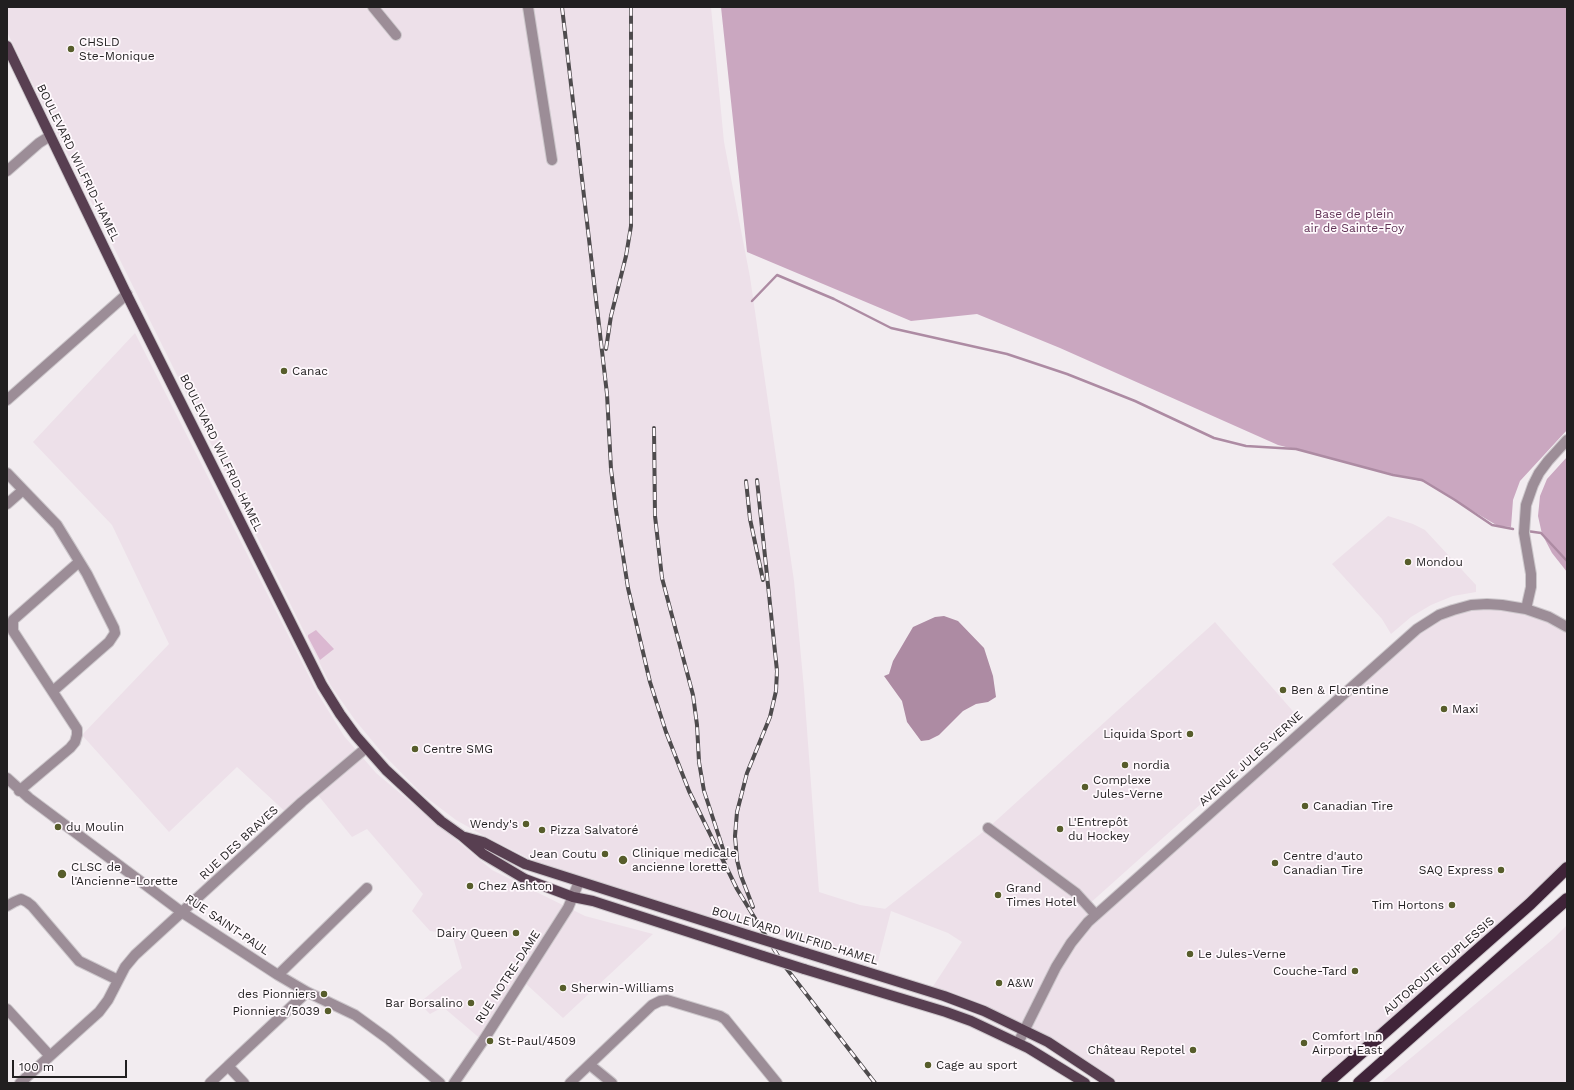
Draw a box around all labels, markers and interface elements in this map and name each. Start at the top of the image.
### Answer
place label: CHSLD Ste-Monique [79,35,155,63]
marker: CHSLD Ste-Monique [66,44,76,54]
street label: BOULEVARD WILFRID-HAMEL [33,82,123,244]
park label: Base de plein air de Sainte-Foy [1304,207,1404,235]
place label: Canac [292,364,328,378]
marker: Canac [279,366,289,376]
street label: BOULEVARD WILFRID-HAMEL [176,372,266,534]
place label: Mondou [1416,555,1463,569]
marker: Mondou [1403,557,1413,567]
place label: Ben & Florentine [1291,683,1389,697]
marker: Ben & Florentine [1278,685,1288,695]
place label: Maxi [1452,702,1479,716]
marker: Maxi [1439,704,1449,714]
street label: AVENUE JULES-VERNE [1196,709,1306,809]
place label: Liquida Sport [1103,727,1182,741]
marker: Liquida Sport [1185,729,1195,739]
place label: Centre SMG [423,742,493,756]
marker: Centre SMG [410,744,420,754]
place label: nordia [1133,758,1170,772]
marker: nordia [1120,760,1130,770]
place label: Complexe Jules-Verne [1093,773,1163,801]
marker: Complexe Jules-Verne [1080,782,1090,792]
place label: Canadian Tire [1313,799,1393,813]
marker: Canadian Tire [1300,801,1310,811]
street label: RUE DES BRAVES [197,803,281,883]
place label: L'Entrepôt du Hockey [1068,815,1129,843]
place label: Wendy's [470,817,518,831]
marker: Wendy's [521,819,531,829]
place label: du Moulin [66,820,124,834]
marker: du Moulin [53,822,63,832]
place label: Pizza Salvatoré [550,823,638,837]
marker: L'Entrepôt du Hockey [1055,824,1065,834]
marker: Pizza Salvatoré [537,825,547,835]
place label: Clinique medicale ancienne lorette [632,846,737,874]
place label: Jean Coutu [530,847,597,861]
marker: Jean Coutu [600,849,610,859]
place label: Centre d'auto Canadian Tire [1283,849,1363,877]
marker: Clinique medicale ancienne lorette [617,854,629,866]
marker: Centre d'auto Canadian Tire [1270,858,1280,868]
place label: CLSC de l'Ancienne-Lorette [71,860,178,888]
place label: SAQ Express [1419,863,1493,877]
marker: SAQ Express [1496,865,1506,875]
marker: CLSC de l'Ancienne-Lorette [56,868,68,880]
place label: Chez Ashton [478,879,552,893]
marker: Chez Ashton [465,881,475,891]
place label: Grand Times Hotel [1006,881,1076,909]
marker: Grand Times Hotel [993,890,1003,900]
street label: RUE SAINT-PAUL [182,892,272,958]
place label: Tim Hortons [1372,898,1444,912]
marker: Tim Hortons [1447,900,1457,910]
street label: BOULEVARD WILFRID-HAMEL [710,904,880,968]
street label: AUTOROUTE DUPLESSIS [1381,914,1497,1018]
place label: Dairy Queen [437,926,508,940]
street label: RUE NOTRE-DAME [472,928,544,1026]
marker: Dairy Queen [511,928,521,938]
place label: Le Jules-Verne [1198,947,1286,961]
marker: Le Jules-Verne [1185,949,1195,959]
place label: Couche-Tard [1273,964,1347,978]
marker: Couche-Tard [1350,966,1360,976]
place label: A&W [1007,976,1034,990]
marker: A&W [994,978,1004,988]
place label: Sherwin-Williams [571,981,674,995]
marker: Sherwin-Williams [558,983,568,993]
place label: des Pionniers [237,987,316,1001]
marker: des Pionniers [319,989,329,999]
place label: Bar Borsalino [385,996,463,1010]
marker: Bar Borsalino [466,998,476,1008]
place label: Pionniers/5039 [232,1004,320,1018]
marker: Pionniers/5039 [323,1006,333,1016]
place label: Comfort Inn Airport East [1312,1029,1383,1057]
place label: St-Paul/4509 [498,1034,576,1048]
marker: St-Paul/4509 [485,1036,495,1046]
marker: Comfort Inn Airport East [1299,1038,1309,1048]
place label: Château Repotel [1088,1043,1185,1057]
marker: Château Repotel [1188,1045,1198,1055]
scale bar [14,1052,129,1078]
place label: Cage au sport [936,1058,1017,1072]
text: 100 m [19,1060,54,1074]
marker: Cage au sport [923,1060,933,1070]

